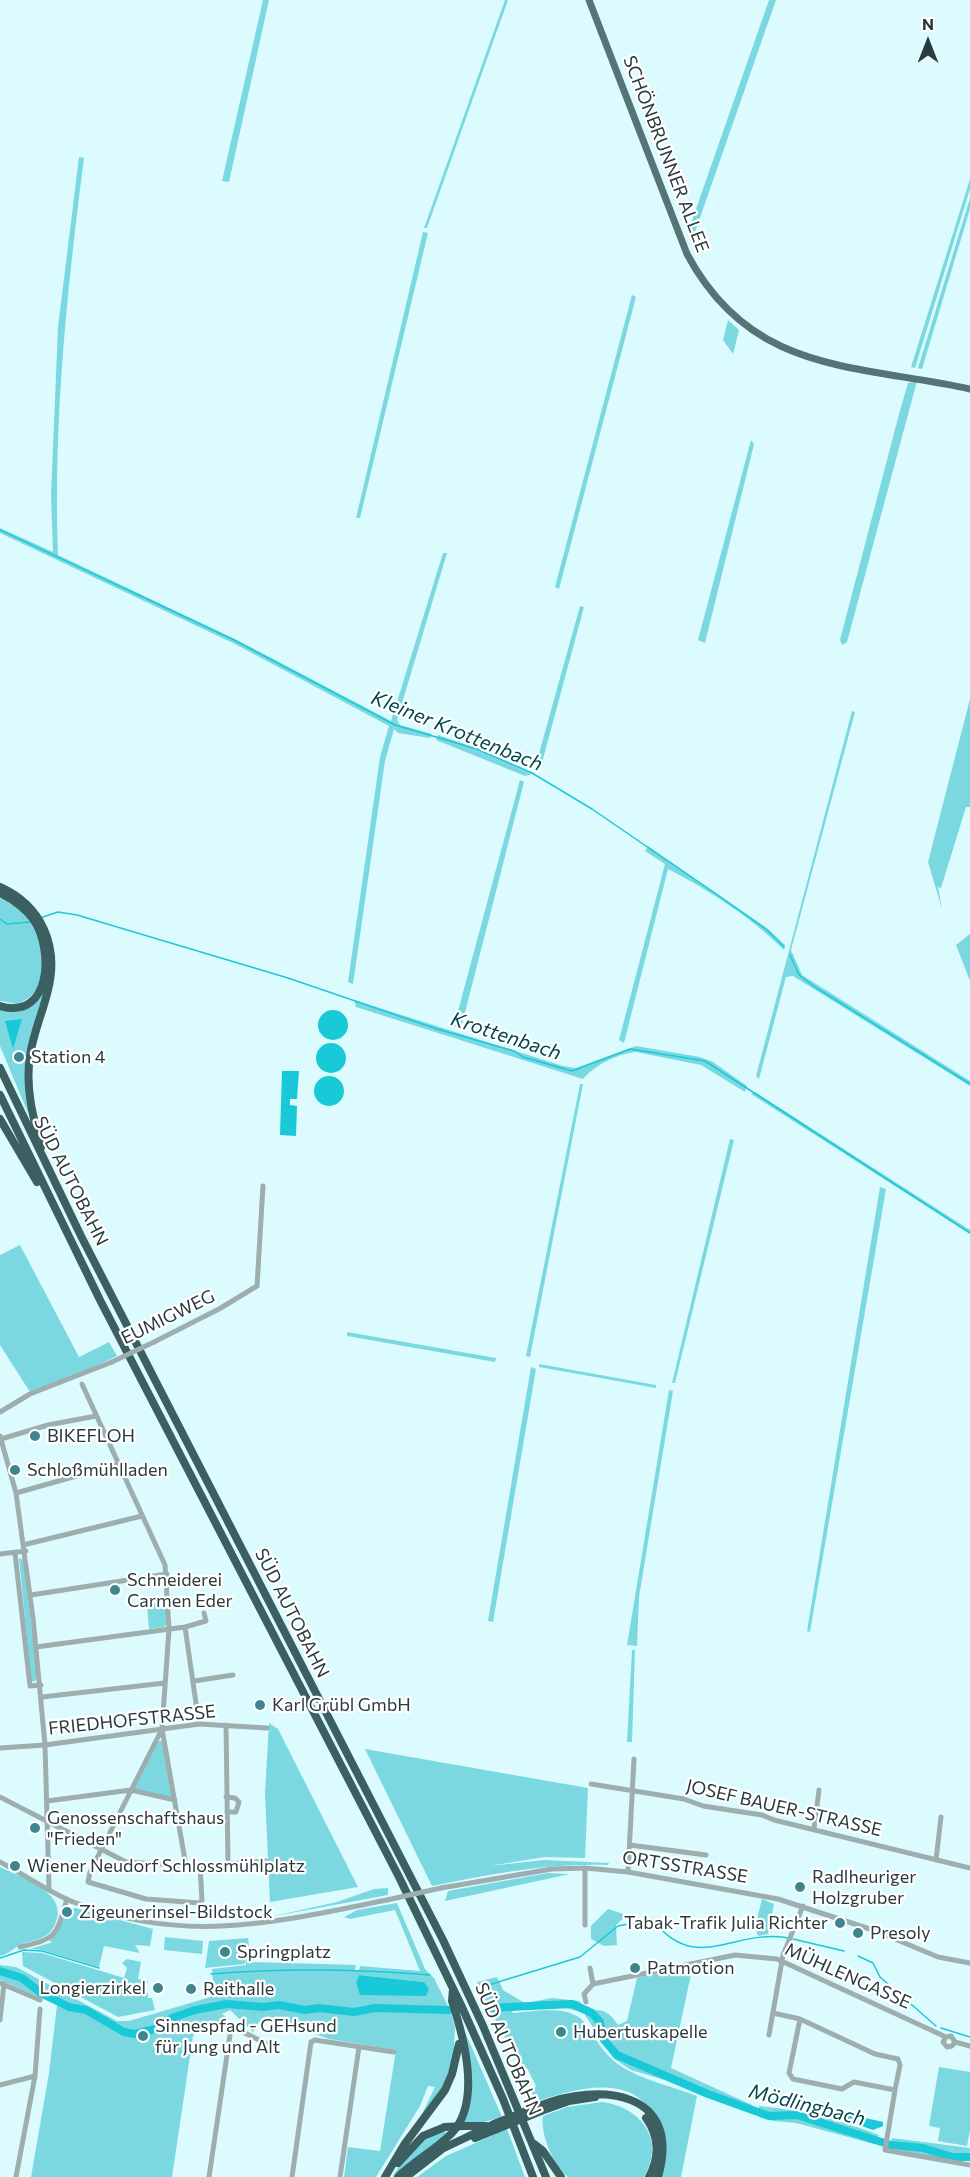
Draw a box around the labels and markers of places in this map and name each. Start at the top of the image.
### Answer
place label: Station 4 [31,1046,105,1068]
marker: Station 4 [12,1050,26,1064]
place label: BIKEFLOH [47,1425,135,1447]
marker: BIKEFLOH [28,1429,42,1443]
place label: Schloßmühlladen [27,1459,168,1481]
marker: Schloßmühlladen [8,1463,22,1477]
place label: Schneiderei Carmen Eder [127,1569,233,1612]
marker: Schneiderei Carmen Eder [108,1583,122,1597]
place label: Karl Grübl GmbH [272,1694,411,1716]
marker: Karl Grübl GmbH [253,1698,267,1712]
place label: Genossenschaftshaus "Frieden" [47,1807,224,1850]
marker: Genossenschaftshaus "Frieden" [28,1821,42,1835]
place label: Wiener Neudorf Schlossmühlplatz [27,1855,305,1877]
marker: Wiener Neudorf Schlossmühlplatz [8,1859,22,1873]
place label: Radlheuriger Holzgruber [812,1866,916,1908]
marker: Radlheuriger Holzgruber [793,1880,807,1894]
place label: Zigeunerinsel-Bildstock [79,1901,273,1923]
marker: Zigeunerinsel-Bildstock [60,1905,74,1919]
place label: Tabak-Trafik Julia Richter [624,1912,828,1934]
marker: Tabak-Trafik Julia Richter [833,1916,847,1930]
place label: Presoly [870,1922,931,1944]
marker: Presoly [851,1926,865,1940]
place label: Springplatz [237,1941,331,1963]
marker: Springplatz [218,1945,232,1959]
place label: Patmotion [647,1957,734,1979]
marker: Patmotion [628,1961,642,1975]
place label: Longierzirkel [39,1977,146,1999]
place label: Reithalle [203,1978,274,2000]
marker: Longierzirkel [151,1981,165,1995]
marker: Reithalle [184,1982,198,1996]
place label: Sinnespfad - GEHsund für Jung und Alt [155,2015,337,2058]
place label: Hubertuskapelle [573,2021,707,2043]
marker: Hubertuskapelle [554,2025,568,2039]
marker: Sinnespfad - GEHsund für Jung und Alt [136,2029,150,2043]

